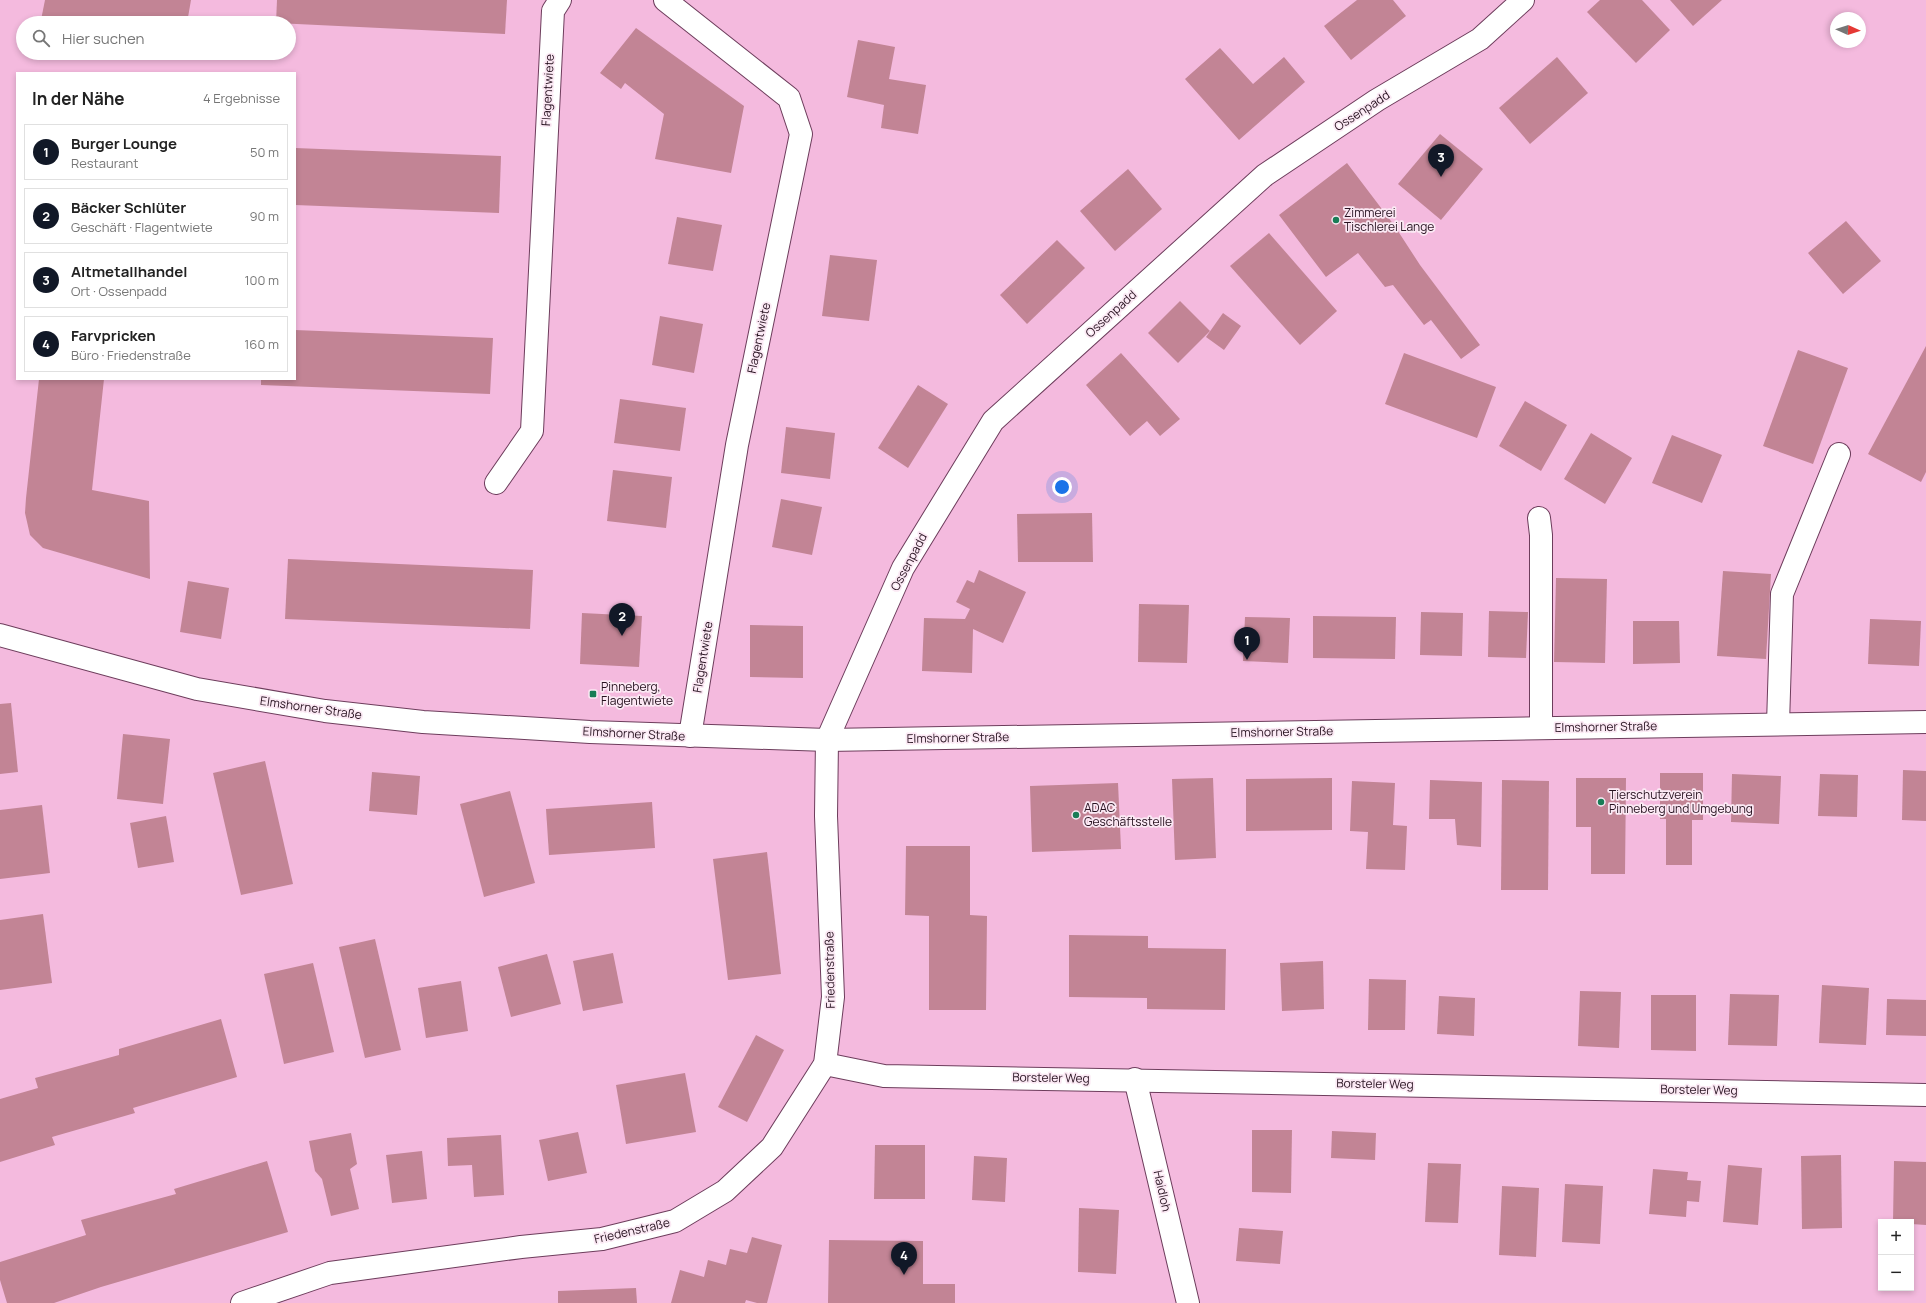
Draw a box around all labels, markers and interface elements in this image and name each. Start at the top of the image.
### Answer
north arrow [1830,12,1866,48]
search box [16,16,296,60]
icon: search [30,27,52,49]
text: Hier suchen [62,28,144,49]
street label: Flagentwiete [537,54,558,126]
street label: Ossenpadd [1331,86,1393,135]
text: In der Nähe [32,87,125,110]
text: 4 Ergebnisse [203,89,280,107]
text: Burger Lounge [71,133,177,154]
text: 1 [43,143,49,161]
text: 50 m [250,143,279,161]
pin: 3 [1428,144,1454,177]
text: Restaurant [71,154,138,172]
text: Bäcker Schlüter [71,197,186,218]
place label: Zimmerei Tischlerei Lange [1344,204,1434,235]
text: 2 [42,207,50,225]
text: 90 m [249,207,279,225]
marker: Zimmerei Tischlerei Lange [1331,215,1341,225]
text: Geschäft · Flagentwiete [71,218,213,236]
text: Altmetallhandel [71,261,187,282]
text: 3 [42,271,50,289]
text: 100 m [244,271,279,289]
text: Ort · Ossenpadd [71,282,167,300]
street label: Ossenpadd [1081,286,1140,341]
street label: Flagentwiete [743,301,774,375]
text: Farvpricken [71,325,156,346]
text: 4 [42,335,50,353]
text: 160 m [244,335,279,353]
text: Büro · Friedenstraße [71,346,191,364]
your location [1052,477,1072,497]
street label: Ossenpadd [886,530,931,594]
pin: 2 [609,603,635,636]
street label: Flagentwiete [688,620,717,694]
pin: 1 [1234,627,1260,660]
place label: Pinneberg, Flagentwiete [601,678,673,709]
marker: Pinneberg, Flagentwiete [588,689,598,699]
street label: Elmshorner Straße [259,692,363,723]
street label: Elmshorner Straße [1555,717,1657,736]
street label: Elmshorner Straße [582,722,686,745]
street label: Elmshorner Straße [1231,722,1333,741]
street label: Elmshorner Straße [907,728,1009,747]
place label: Tierschutzverein Pinneberg und Umgebung [1609,786,1753,817]
marker: Tierschutzverein Pinneberg und Umgebung [1596,797,1606,807]
place label: ADAC Geschäftsstelle [1084,799,1172,830]
marker: ADAC Geschäftsstelle [1071,810,1081,820]
street label: Friedenstraße [820,931,839,1009]
street label: Borsteler Weg [1012,1068,1090,1087]
street label: Borsteler Weg [1336,1074,1414,1093]
street label: Borsteler Weg [1660,1080,1738,1099]
street label: Haidloh [1150,1169,1175,1213]
street label: Friedenstraße [592,1214,671,1247]
map controls [1878,1219,1914,1291]
button: + [1878,1219,1914,1255]
pin: 4 [891,1242,917,1275]
button: − [1878,1255,1914,1291]

